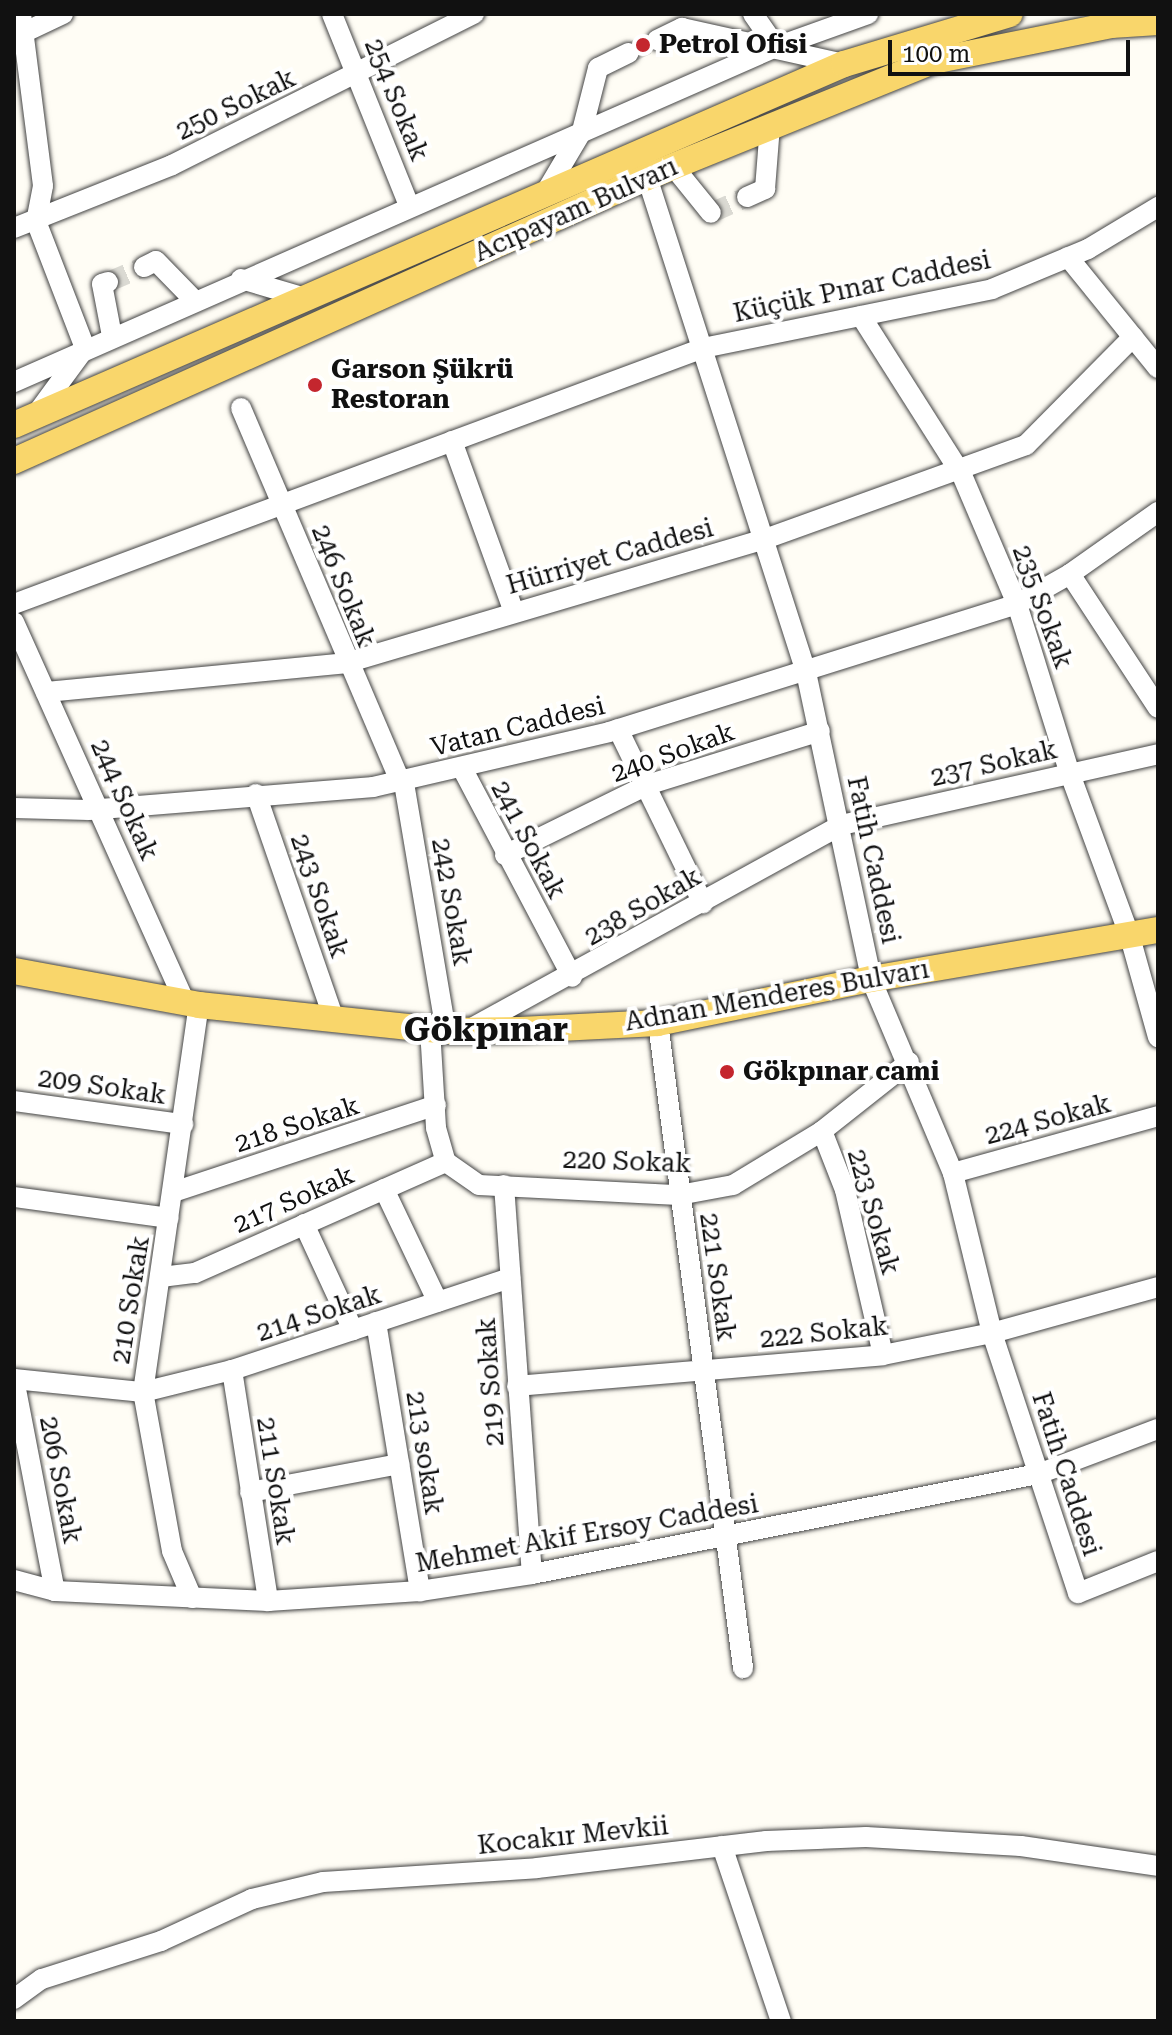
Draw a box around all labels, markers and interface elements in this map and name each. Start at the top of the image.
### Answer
scale bar [892,24,1134,74]
place label: Petrol Ofisi [659,29,807,61]
street label: 254 Sokak [357,34,435,166]
marker: Petrol Ofisi [634,36,652,54]
text: 100 m [902,40,970,68]
street label: 250 Sokak [171,63,301,147]
street label: Acıpayam Bulvarı [469,151,683,269]
street label: Küçük Pınar Caddesi [731,244,993,330]
place label: Garson Şükrü Restoran [331,354,513,416]
marker: Garson Şükrü Restoran [306,376,324,394]
street label: Hürriyet Caddesi [503,513,717,601]
street label: 246 Sokak [304,520,382,652]
street label: 235 Sokak [1005,541,1079,673]
street label: Vatan Caddesi [428,690,608,764]
street label: 240 Sokak [607,716,739,790]
street label: 237 Sokak [928,734,1060,794]
street label: 244 Sokak [84,735,164,865]
street label: Fatih Caddesi [840,774,906,946]
street label: 241 Sokak [484,776,572,904]
street label: 243 Sokak [283,830,355,962]
street label: 242 Sokak [424,836,478,968]
street label: 238 Sokak [579,861,707,953]
street label: Adnan Menderes Bulvarı [623,954,931,1038]
district label: Gökpınar [404,1010,568,1050]
place label: Gökpınar cami [743,1056,939,1088]
street label: 209 Sokak [36,1063,168,1111]
marker: Gökpınar cami [718,1063,736,1081]
street label: 224 Sokak [982,1088,1114,1152]
street label: 218 Sokak [231,1090,363,1160]
street label: 220 Sokak [562,1144,692,1180]
street label: 223 Sokak [840,1146,906,1278]
street label: 217 Sokak [229,1160,359,1240]
street label: 221 Sokak [693,1211,741,1343]
street label: 210 Sokak [106,1234,156,1366]
street label: 214 Sokak [253,1279,385,1349]
street label: 222 Sokak [758,1311,890,1355]
street label: 219 Sokak [471,1317,511,1447]
street label: Fatih Caddesi [1025,1388,1107,1560]
street label: 213 sokak [399,1389,449,1517]
street label: 206 Sokak [32,1414,88,1546]
street label: 211 Sokak [250,1415,300,1547]
street label: Mehmet Akif Ersoy Caddesi [413,1488,761,1580]
street label: Kocakır Mevkii [476,1810,670,1862]

